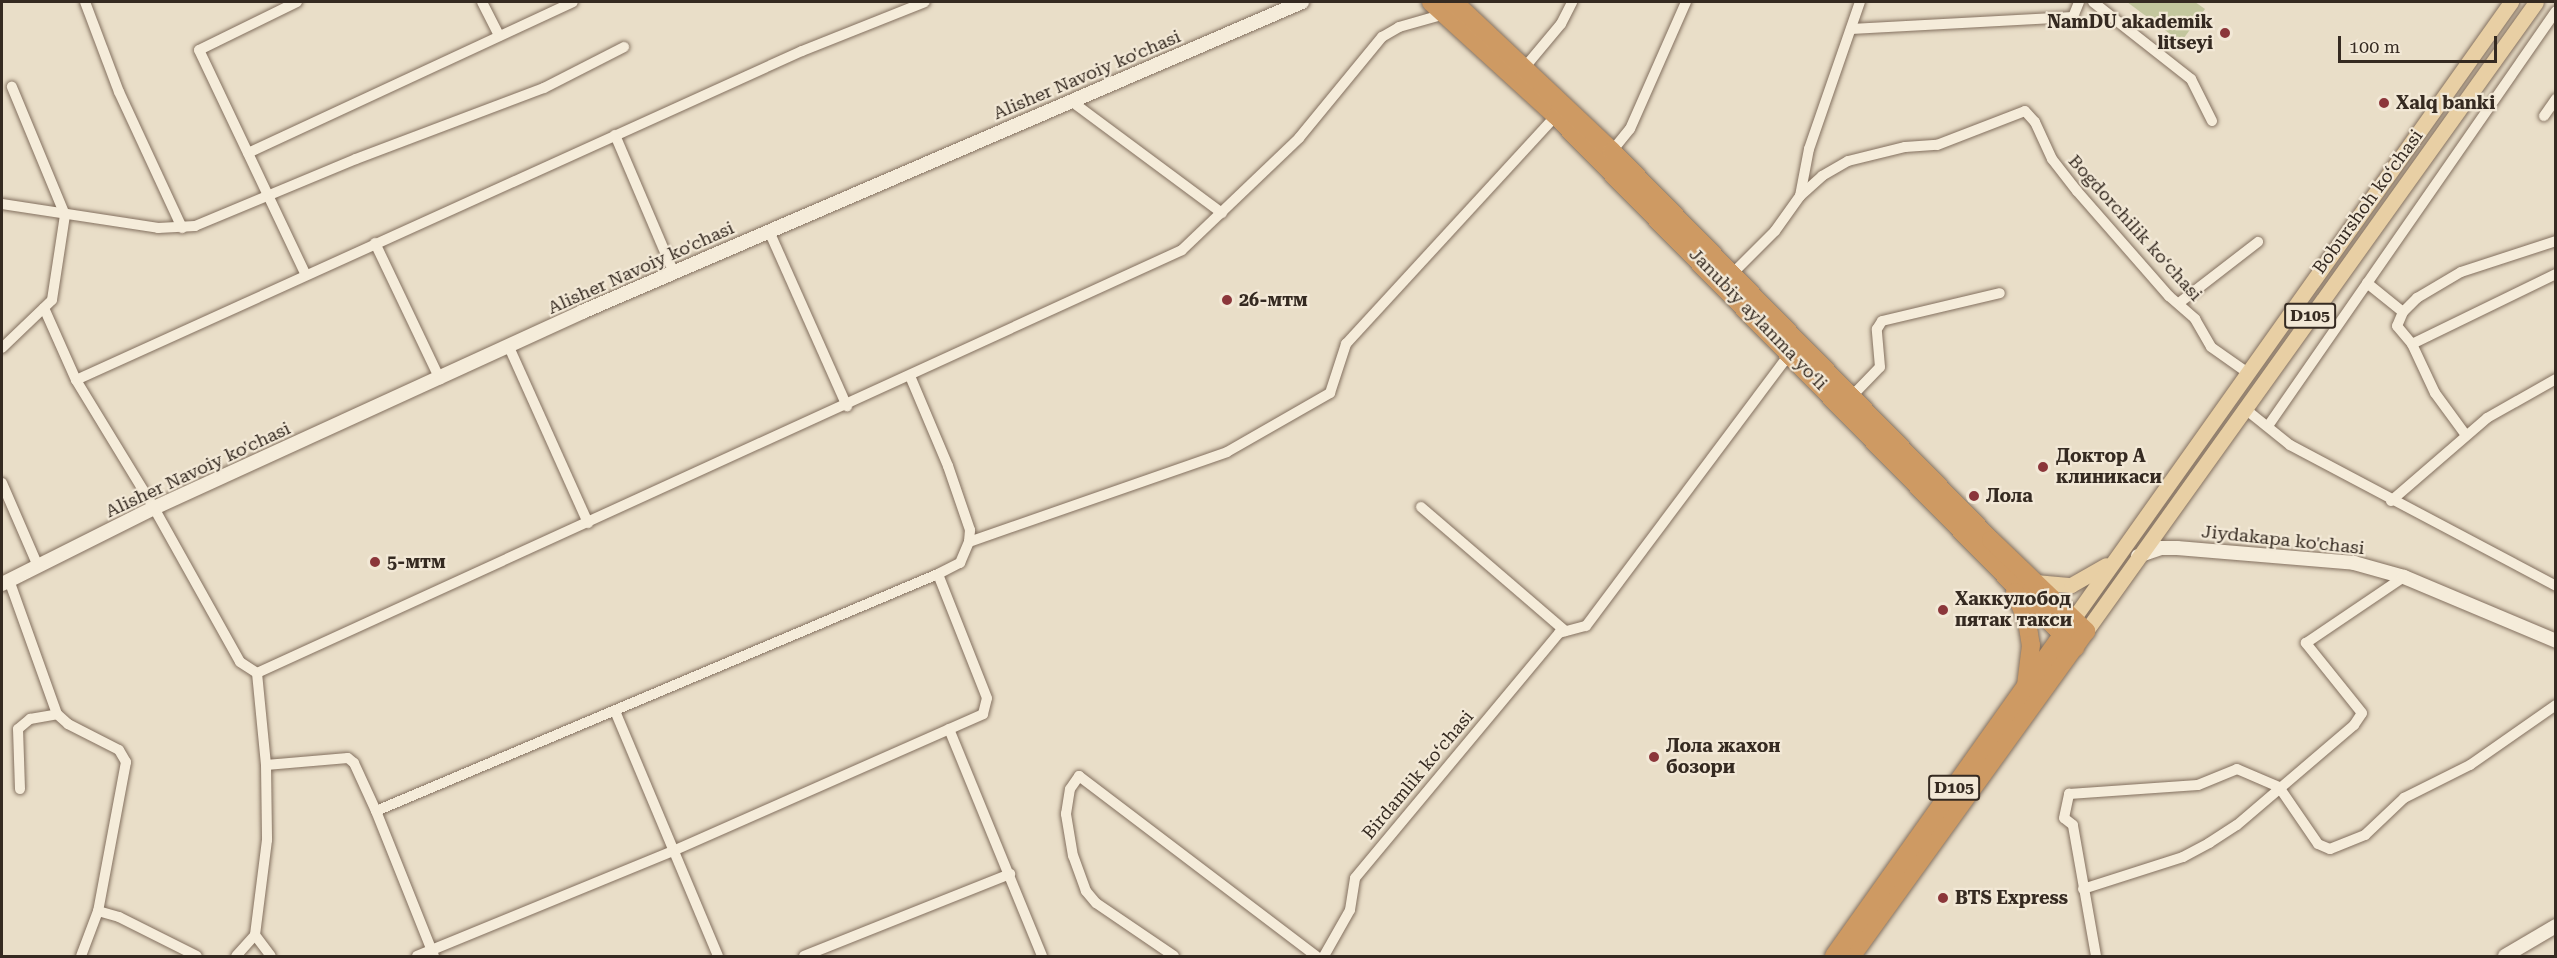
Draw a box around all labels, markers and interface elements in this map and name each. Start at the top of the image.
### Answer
place label: NamDU akademik litseyi [2047,12,2213,54]
scale bar [2341,24,2500,62]
street label: Alisher Navoiy ko'chasi [990,26,1184,124]
marker: NamDU akademik litseyi [2218,26,2232,40]
text: 100 m [2349,36,2400,57]
place label: Xalq banki [2396,92,2495,114]
marker: Xalq banki [2377,96,2391,110]
street label: Boburshoh koʻchasi [2309,126,2427,278]
street label: Bogdorchilik koʻchasi [2064,150,2206,306]
street label: Alisher Navoiy ko'chasi [545,217,737,319]
street label: Janubiy aylanma yoʻli [1685,243,1831,395]
place label: 26-мтм [1239,289,1308,311]
marker: 26-мтм [1220,293,1234,307]
road number: D105 [2283,303,2337,329]
street label: Alisher Navoiy ko'chasi [102,418,294,522]
place label: Доктор А клиникаси [2056,446,2162,488]
marker: Доктор А клиникаси [2034,458,2052,476]
place label: Лола [1986,485,2033,507]
marker: Лола [1967,489,1981,503]
street label: Jiydakapa ko'chasi [2200,521,2366,559]
place label: 5-мтм [387,551,445,573]
marker: 5-мтм [368,555,382,569]
place label: Хаккулобод пятак такси [1955,589,2072,632]
marker: Хаккулобод пятак такси [1936,603,1950,617]
street label: Birdamlik koʻchasi [1358,706,1478,844]
place label: Лола жахон бозори [1666,736,1780,778]
marker: Лола жахон бозори [1647,750,1661,764]
road number: D105 [1927,775,1981,801]
place label: BTS Express [1955,887,2068,909]
marker: BTS Express [1936,891,1950,905]

